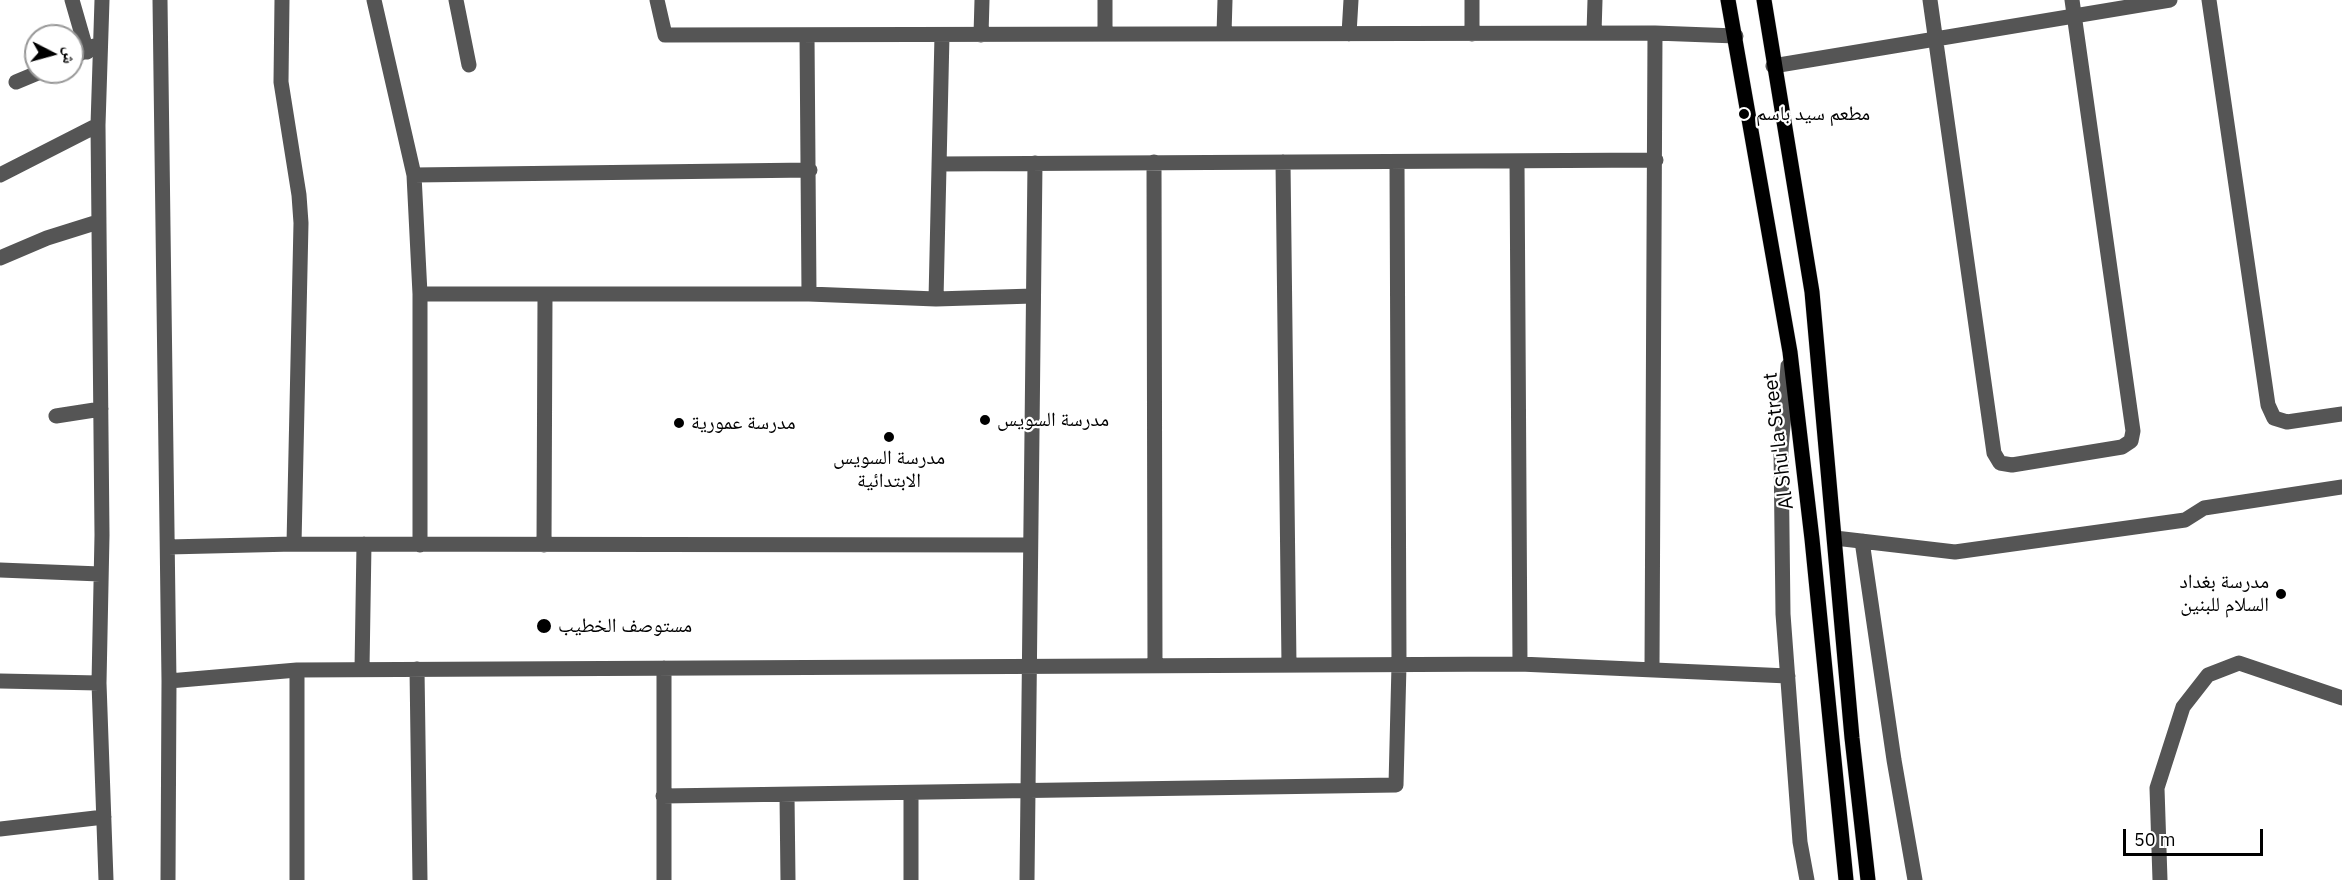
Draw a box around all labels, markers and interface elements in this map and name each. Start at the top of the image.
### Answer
north arrow [24,24,84,84]
text: ش [59,46,81,65]
place label: مطعم سيد باسم [1756,102,1870,126]
marker: مطعم سيد باسم [1737,107,1751,121]
street label: Al Shu'la Street [1759,371,1799,511]
place label: مدرسة السويس [997,408,1109,432]
place label: مدرسة عمورية [691,411,796,435]
marker: مدرسة السويس [978,413,992,427]
marker: مدرسة عمورية [672,416,686,430]
marker: مدرسة السويس الابتدائية [882,430,896,444]
place label: مدرسة السويس الابتدائية [833,446,945,493]
place label: مدرسة بغداد السلام للبنين [2179,570,2269,617]
marker: مدرسة بغداد السلام للبنين [2274,587,2288,601]
place label: مستوصف الخطيب [558,614,692,638]
marker: مستوصف الخطيب [535,617,553,635]
scale bar [2126,817,2266,855]
text: 50 m [2134,828,2176,851]

